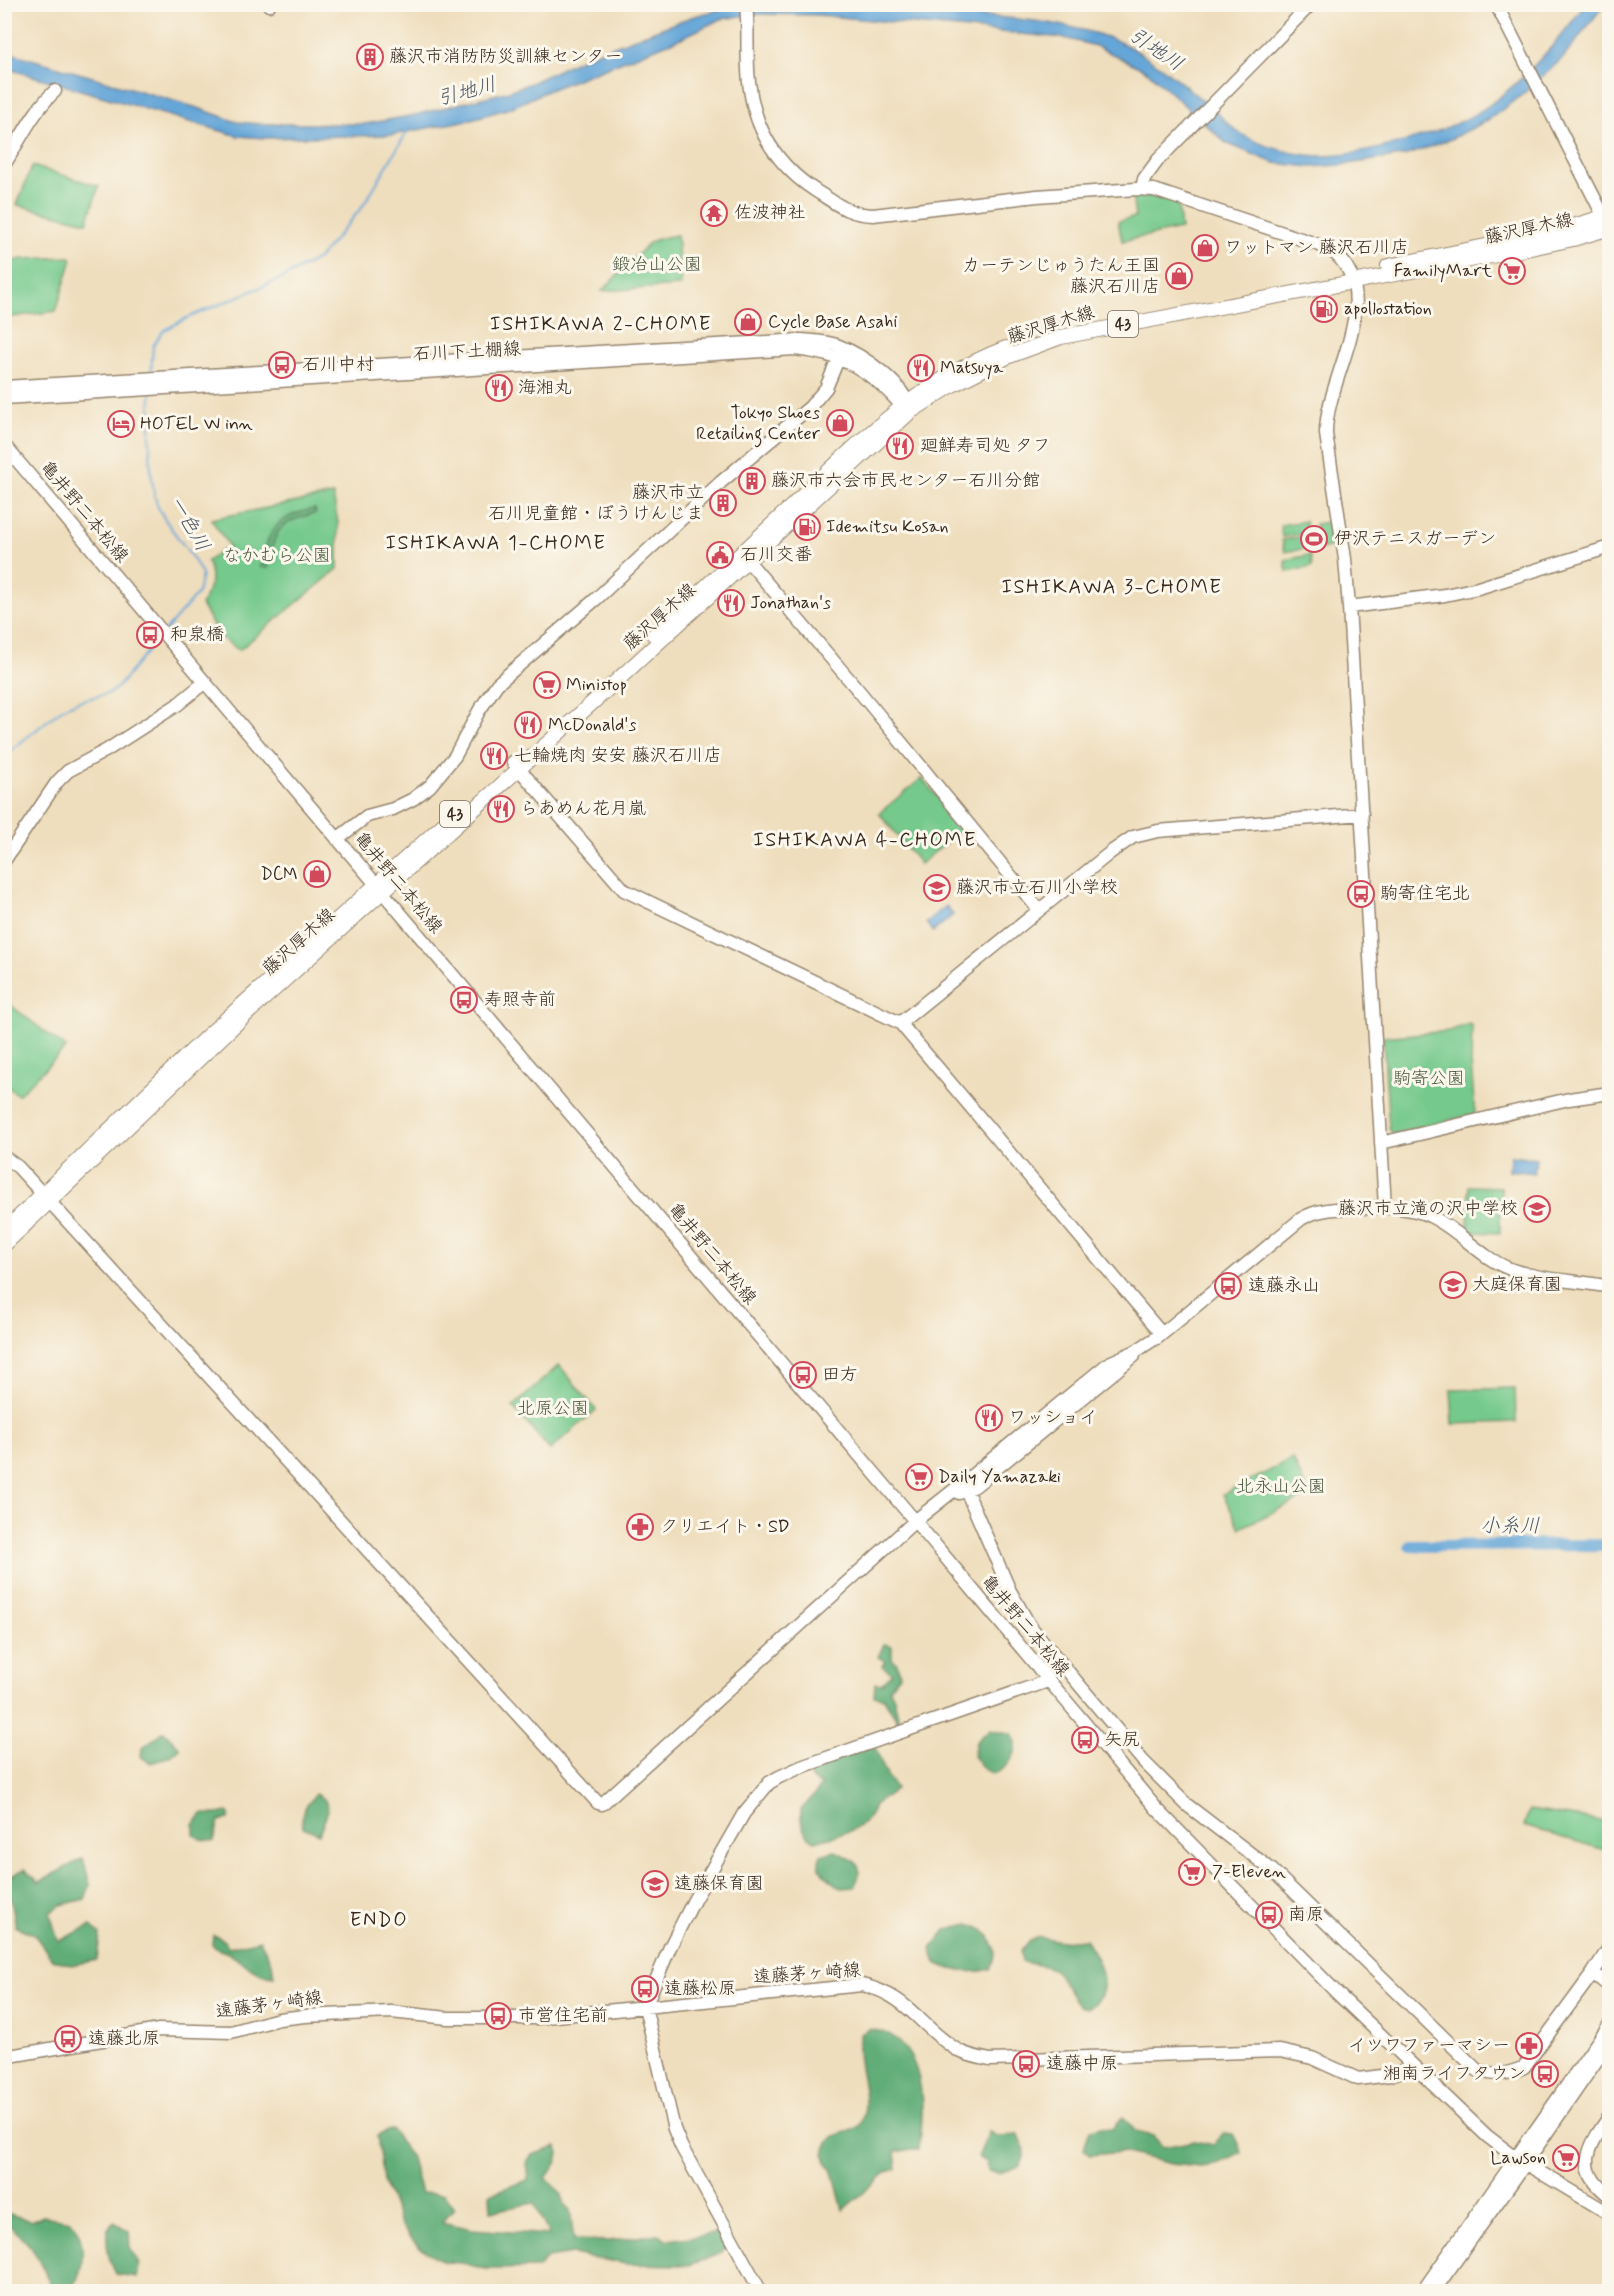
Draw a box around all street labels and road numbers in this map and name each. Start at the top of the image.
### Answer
street label: 藤沢厚木線 [1482,208,1576,250]
street label: 藤沢厚木線 [1004,300,1098,350]
road number: 43 [1108,311,1138,337]
street label: 石川下土棚線 [412,337,522,367]
street label: 亀井野二本松線 [34,456,134,568]
street label: 藤沢厚木線 [619,578,701,656]
road number: 43 [440,801,470,827]
street label: 亀井野二本松線 [348,827,448,939]
street label: 藤沢厚木線 [258,903,340,981]
street label: 亀井野二本松線 [662,1198,762,1310]
street label: 亀井野二本松線 [975,1570,1075,1682]
street label: 遠藤茅ヶ崎線 [752,1958,862,1990]
street label: 遠藤茅ヶ崎線 [214,1986,324,2024]

